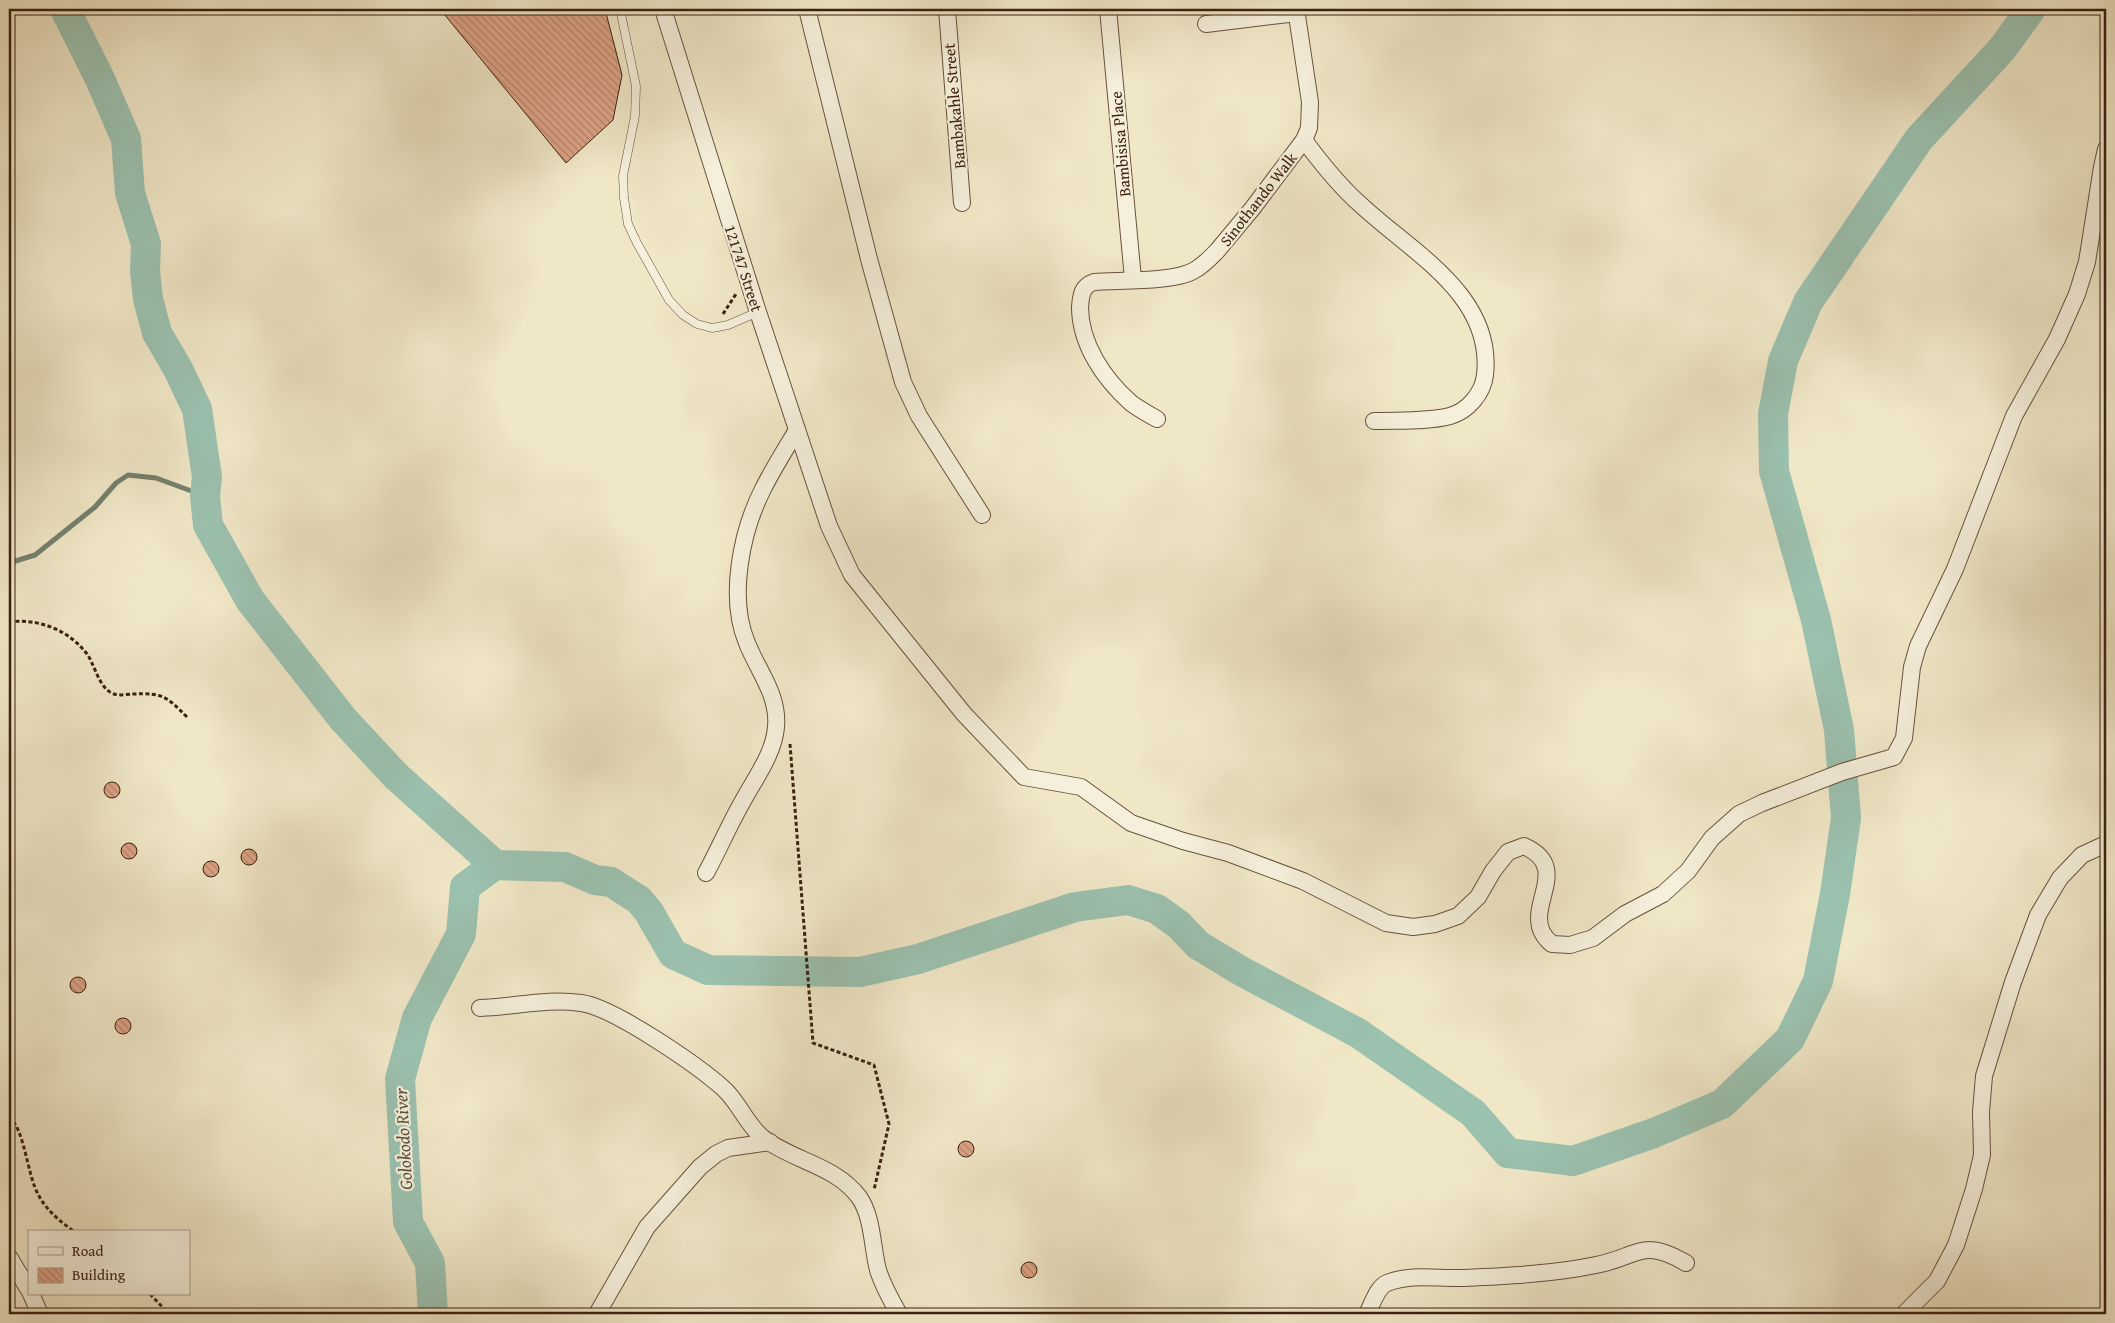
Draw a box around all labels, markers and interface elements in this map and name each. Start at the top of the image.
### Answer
street label: Bambakahle Street [937,42,971,170]
street label: Bambisisa Place [1103,90,1137,198]
street label: Sinothando Walk [1213,146,1303,251]
street label: 121747 Street [719,221,769,315]
water label: Golokodo River [387,1086,419,1190]
legend [28,1230,190,1296]
text: Road [72,1240,103,1261]
text: Building [72,1264,126,1285]

